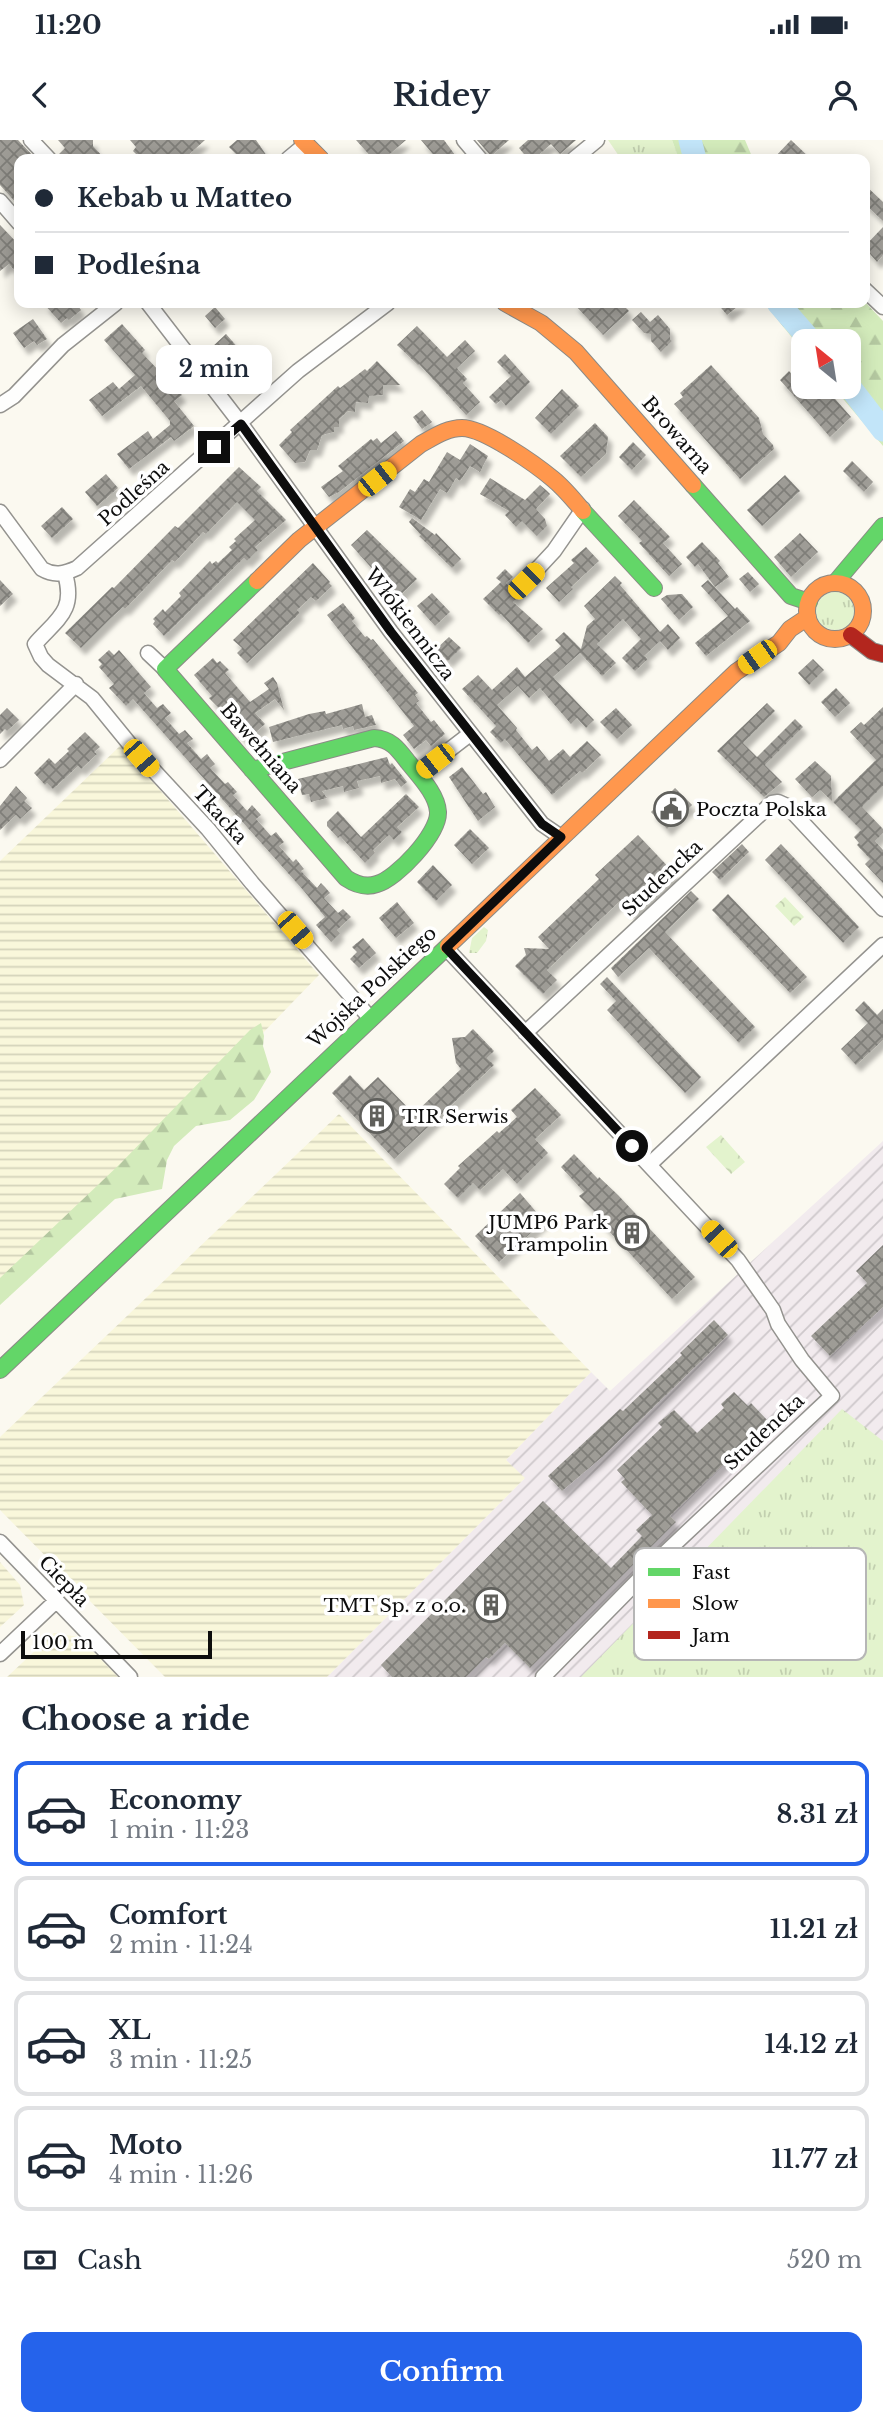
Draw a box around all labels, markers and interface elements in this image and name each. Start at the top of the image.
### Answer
text: 11:20 [35,9,102,41]
text: Ridey [393,75,490,115]
icon: back [21,76,59,114]
icon: person [824,76,862,114]
text: Kebab u Matteo [77,182,292,214]
text: Podleśna [77,249,201,281]
north arrow [791,329,861,399]
map controls [791,329,861,399]
callout: 2 min [156,345,272,394]
text: 2 min [179,355,249,383]
street label: Browarna [637,392,717,479]
route end [198,431,230,463]
street label: Podleśna [94,455,174,531]
car [354,458,401,500]
car [504,559,549,603]
street label: Włókiennicza [360,563,460,685]
car [734,636,781,678]
street label: Bawełniana [216,698,307,798]
car [120,735,163,781]
car [412,740,459,782]
street label: Tkacka [188,781,252,849]
public building icon: Poczta Polska [652,790,690,828]
place label: Poczta Polska [696,798,827,821]
street label: Studencka [617,835,707,921]
car [274,907,317,953]
street label: Wojska Polskiego [302,921,441,1053]
building icon: TIR Serwis [358,1097,396,1135]
place label: TIR Serwis [402,1105,508,1128]
route start [616,1130,648,1162]
place label: JUMP6 Park Trampolin [486,1211,608,1256]
building icon: JUMP6 Park Trampolin [613,1214,651,1252]
car [697,1216,742,1262]
street label: Studencka [719,1389,809,1475]
legend [634,1548,866,1660]
street label: Ciepła [34,1551,94,1612]
text: Fast [692,1561,731,1584]
building icon: TMT Sp. z o.o. [472,1586,510,1624]
text: Slow [692,1592,739,1615]
place label: TMT Sp. z o.o. [323,1594,466,1617]
text: Jam [689,1624,730,1647]
scale bar [21,1628,212,1660]
text: 100 m [32,1631,93,1654]
text: Choose a ride [21,1699,250,1739]
icon: car [25,1782,88,1845]
text: Economy [109,1784,242,1816]
text: 8.31 zł [776,1798,858,1830]
text: 1 min · 11:23 [109,1816,249,1844]
icon: car [25,1897,88,1960]
text: Comfort [109,1899,227,1931]
text: 11.21 zł [769,1913,858,1945]
text: 2 min · 11:24 [109,1931,253,1959]
icon: car [25,2012,88,2075]
text: XL [109,2014,151,2046]
text: 14.12 zł [764,2028,858,2060]
text: 3 min · 11:25 [109,2046,252,2074]
icon: car [25,2127,88,2190]
text: Moto [109,2129,182,2161]
text: 11.77 zł [771,2143,858,2175]
text: 4 min · 11:26 [109,2161,253,2189]
icon: cash [21,2241,59,2279]
text: Cash [77,2244,142,2276]
text: 520 m [787,2246,862,2274]
button: Confirm [21,2332,862,2412]

